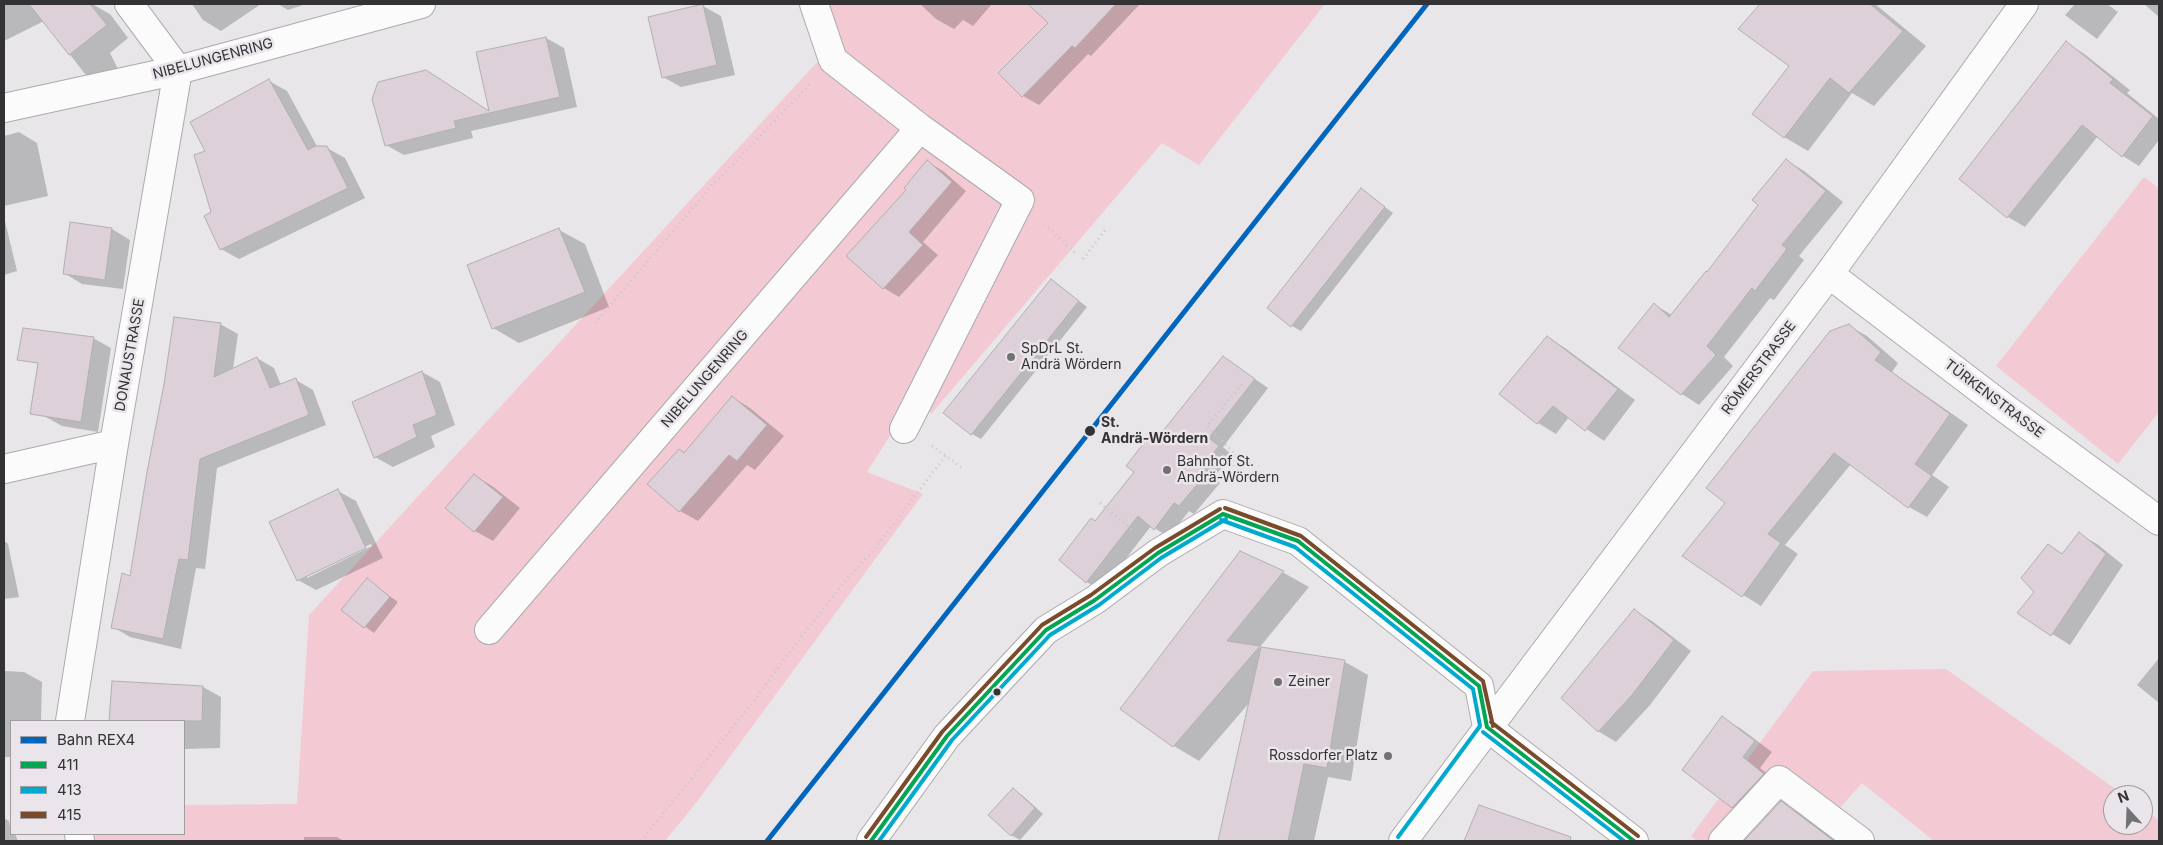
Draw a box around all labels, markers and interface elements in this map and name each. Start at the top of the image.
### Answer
street label: NIBELUNGENRING [151,35,275,83]
street label: DONAUSTRASSE [112,297,148,413]
street label: RÖMERSTRASSE [1718,318,1800,418]
street label: NIBELUNGENRING [658,327,752,431]
place label: SpDrL St. Andrä Wördern [1021,341,1122,374]
marker: SpDrL St. Andrä Wördern [1005,351,1017,363]
street label: TÜRKENSTRASSE [1941,356,2047,442]
place label: St. Andrä-Wördern [1101,415,1208,448]
marker: St. Andrä-Wördern [1083,424,1097,438]
place label: Bahnhof St. Andrä-Wördern [1177,454,1279,487]
marker: Bahnhof St. Andrä-Wördern [1161,464,1173,476]
place label: Zeiner [1288,674,1330,690]
marker: Zeiner [1272,676,1284,688]
unlabelled marker [992,687,1002,697]
legend [10,720,185,835]
text: Bahn REX4 [57,730,135,749]
place label: Rossdorfer Platz [1269,748,1378,764]
marker: Rossdorfer Platz [1382,750,1394,762]
text: 411 [57,755,79,774]
text: 413 [57,780,82,799]
north arrow [2103,785,2153,835]
text: N [2115,787,2131,806]
text: 415 [57,805,82,824]

